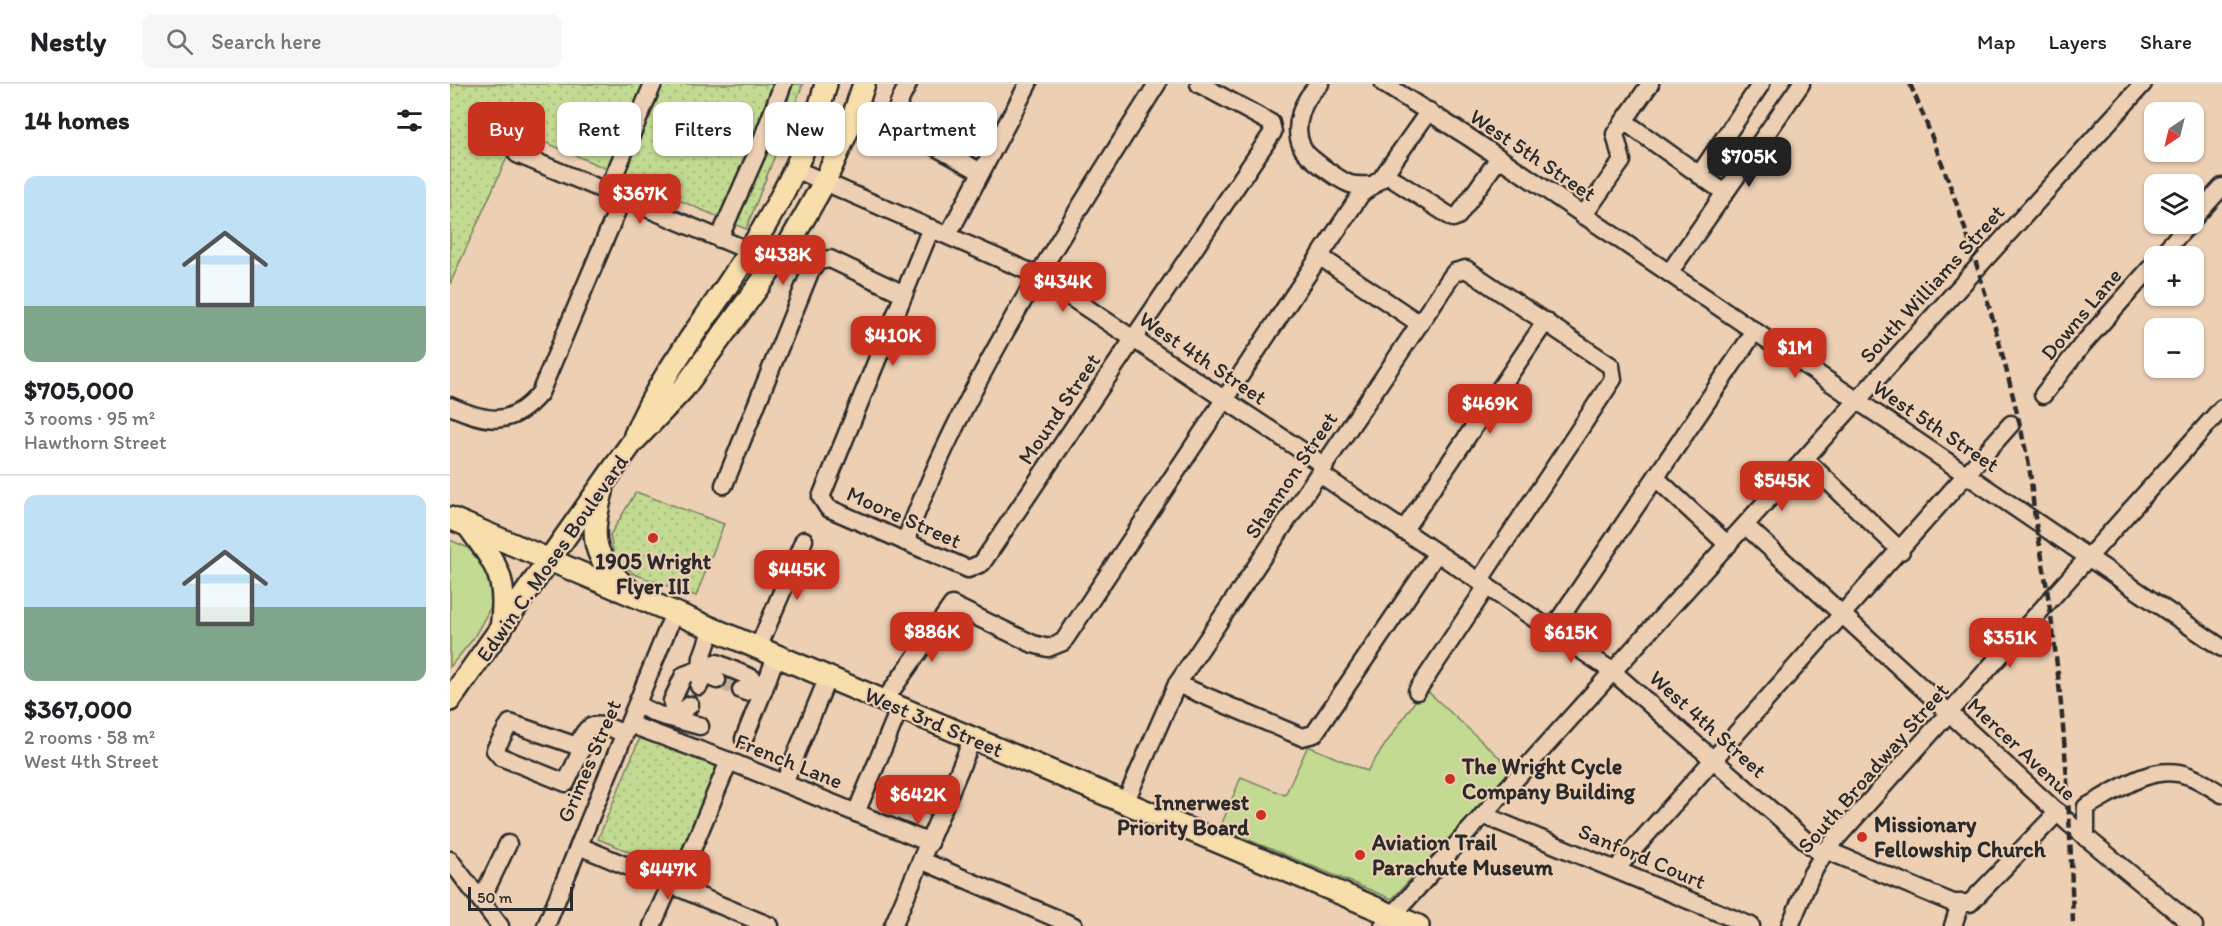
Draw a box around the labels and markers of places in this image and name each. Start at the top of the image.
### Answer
pin: $705K [1707,137,1791,188]
pin: $367K [598,174,682,225]
pin: $438K [741,235,825,286]
pin: $434K [1021,262,1105,313]
pin: $410K [851,316,935,367]
pin: $1M [1766,328,1824,379]
pin: $469K [1448,384,1532,435]
pin: $545K [1740,461,1824,512]
marker: 1905 Wright Flyer III [646,531,660,545]
place label: 1905 Wright Flyer III [595,548,712,600]
pin: $445K [755,550,839,601]
pin: $886K [890,612,974,663]
pin: $615K [1529,613,1613,664]
pin: $351K [1968,618,2052,669]
place label: The Wright Cycle Company Building [1461,753,1636,805]
marker: The Wright Cycle Company Building [1443,772,1457,786]
pin: $642K [876,775,960,826]
place label: Innerwest Priority Board [1117,789,1250,841]
marker: Innerwest Priority Board [1254,808,1268,822]
place label: Missionary Fellowship Church [1874,811,2047,863]
place label: Aviation Trail Parachute Museum [1371,829,1553,881]
marker: Missionary Fellowship Church [1855,830,1869,844]
marker: Aviation Trail Parachute Museum [1353,848,1367,862]
pin: $447K [626,850,710,901]

